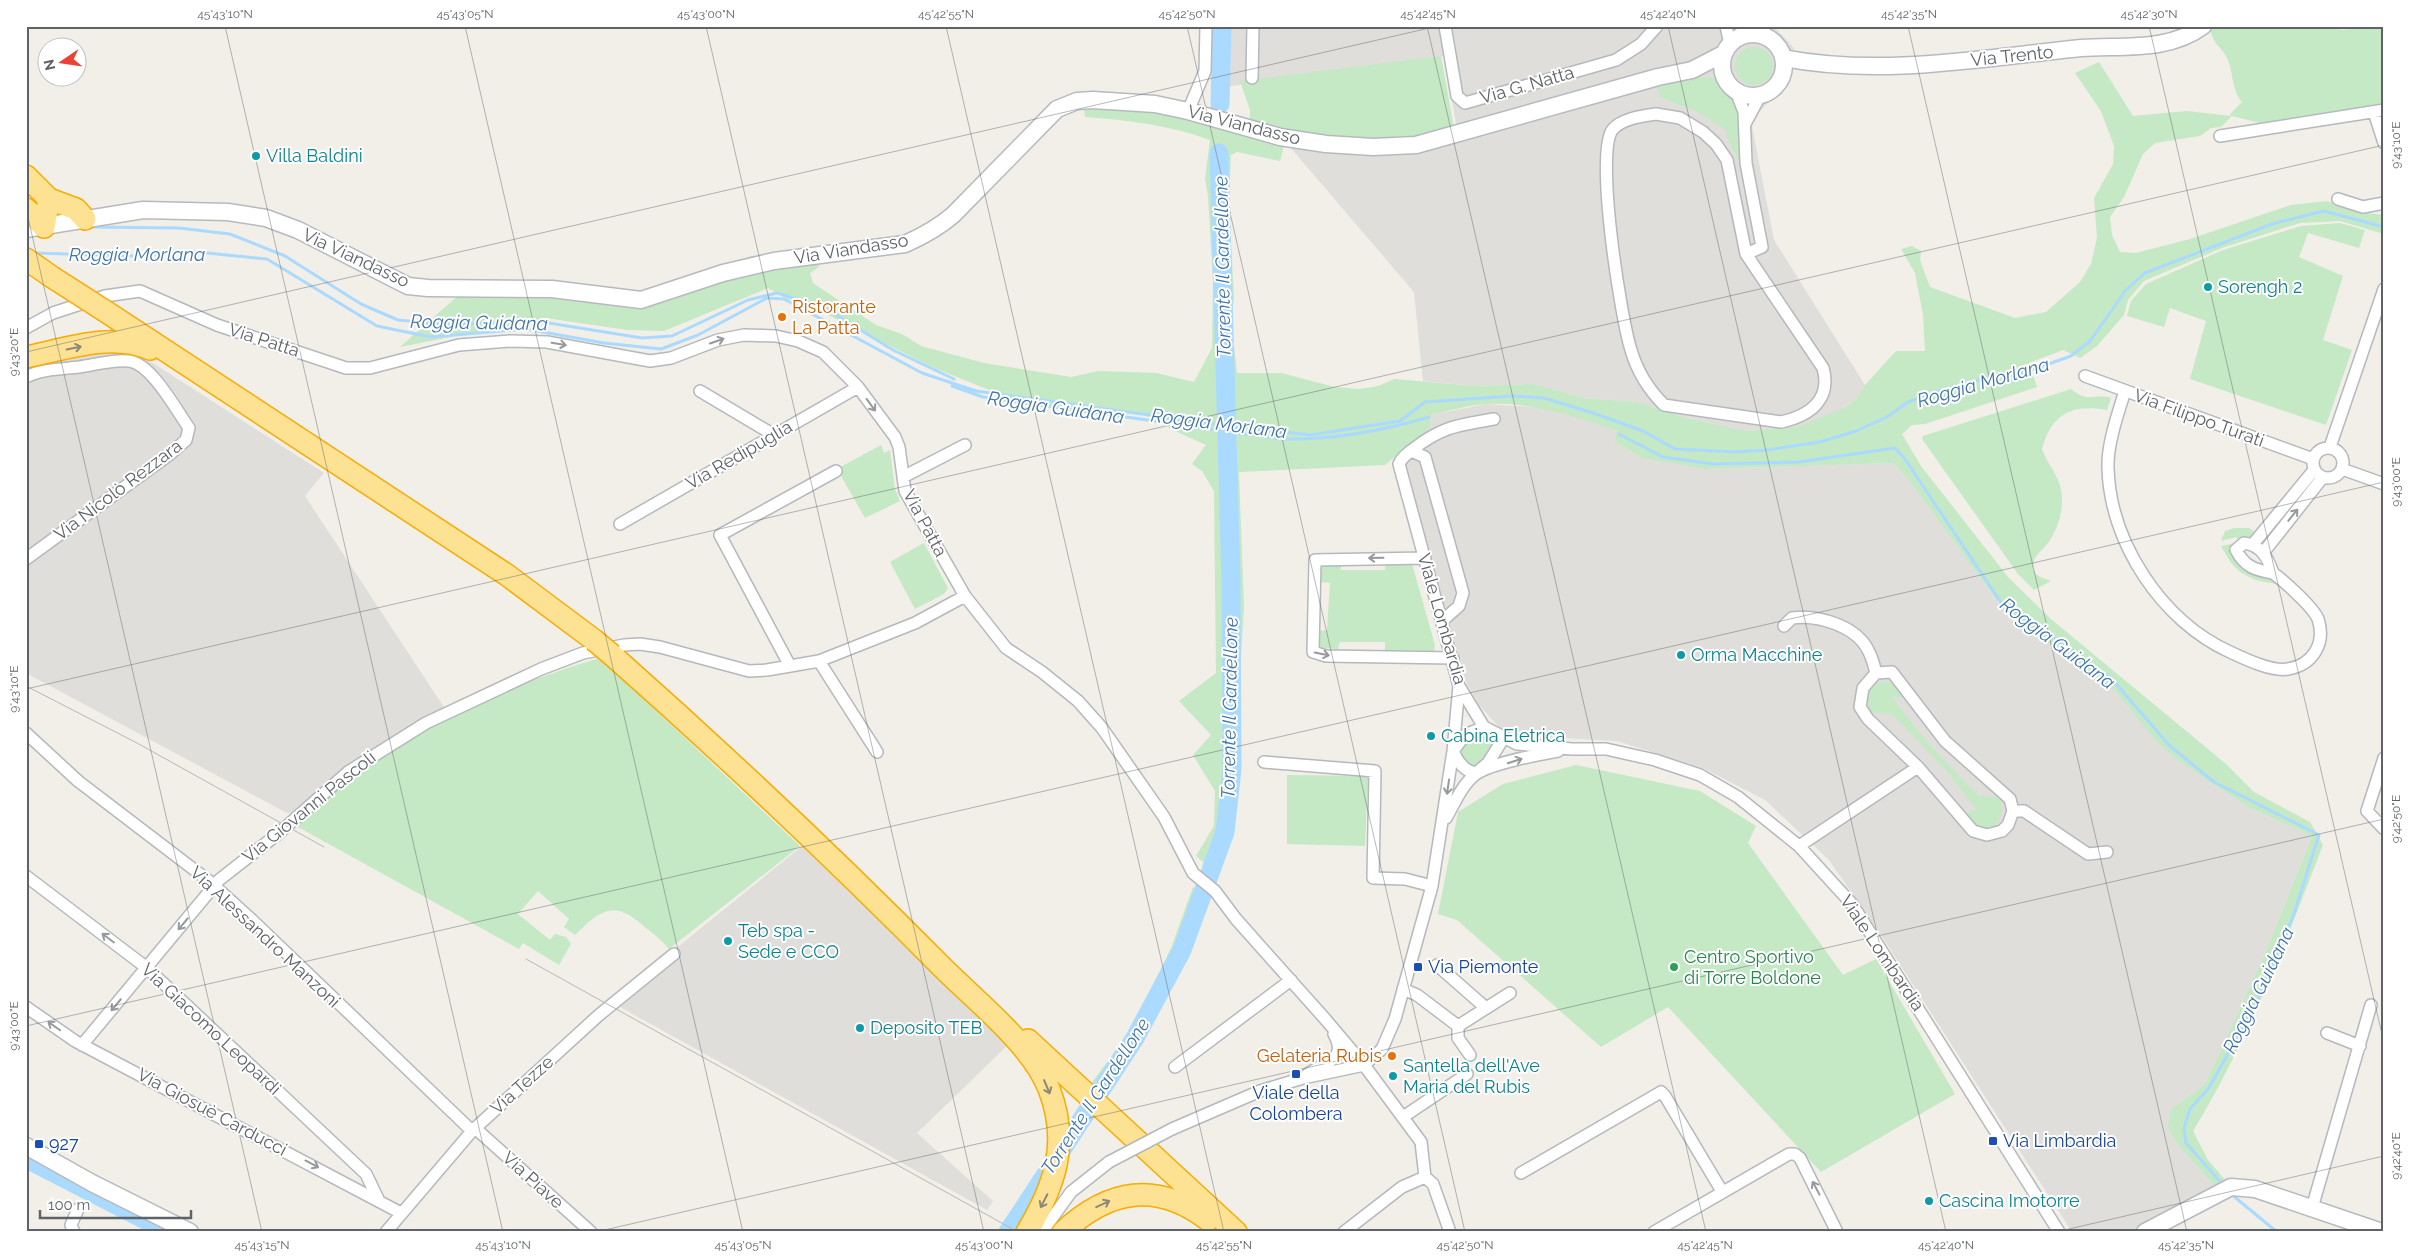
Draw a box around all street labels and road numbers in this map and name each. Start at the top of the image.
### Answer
street label: Via Trento [1970,41,2055,70]
street label: Via G. Natta [1477,61,1576,108]
street label: Via Viandasso [1186,100,1303,149]
street label: Via Viandasso [299,224,413,292]
street label: Via Viandasso [792,229,910,268]
street label: Via Patta [226,318,302,361]
street label: Via Filippo Turati [2131,384,2267,451]
street label: Via Redipuglia [682,416,796,493]
street label: Via Nicolò Rezzara [50,435,186,545]
street label: Via Patta [899,485,952,560]
street label: Viale Lombardia [1414,551,1471,687]
street label: Via Giovanni Pascoli [238,746,380,867]
street label: Via Alessandro Manzoni [186,862,345,1012]
street label: Viale Lombardia [1836,891,1929,1015]
street label: Via Giacomo Leopardi [137,958,285,1099]
street label: Via Tezze [486,1051,558,1118]
street label: Via Giosuè Carducci [134,1063,291,1160]
street label: Via Piave [498,1147,569,1213]

